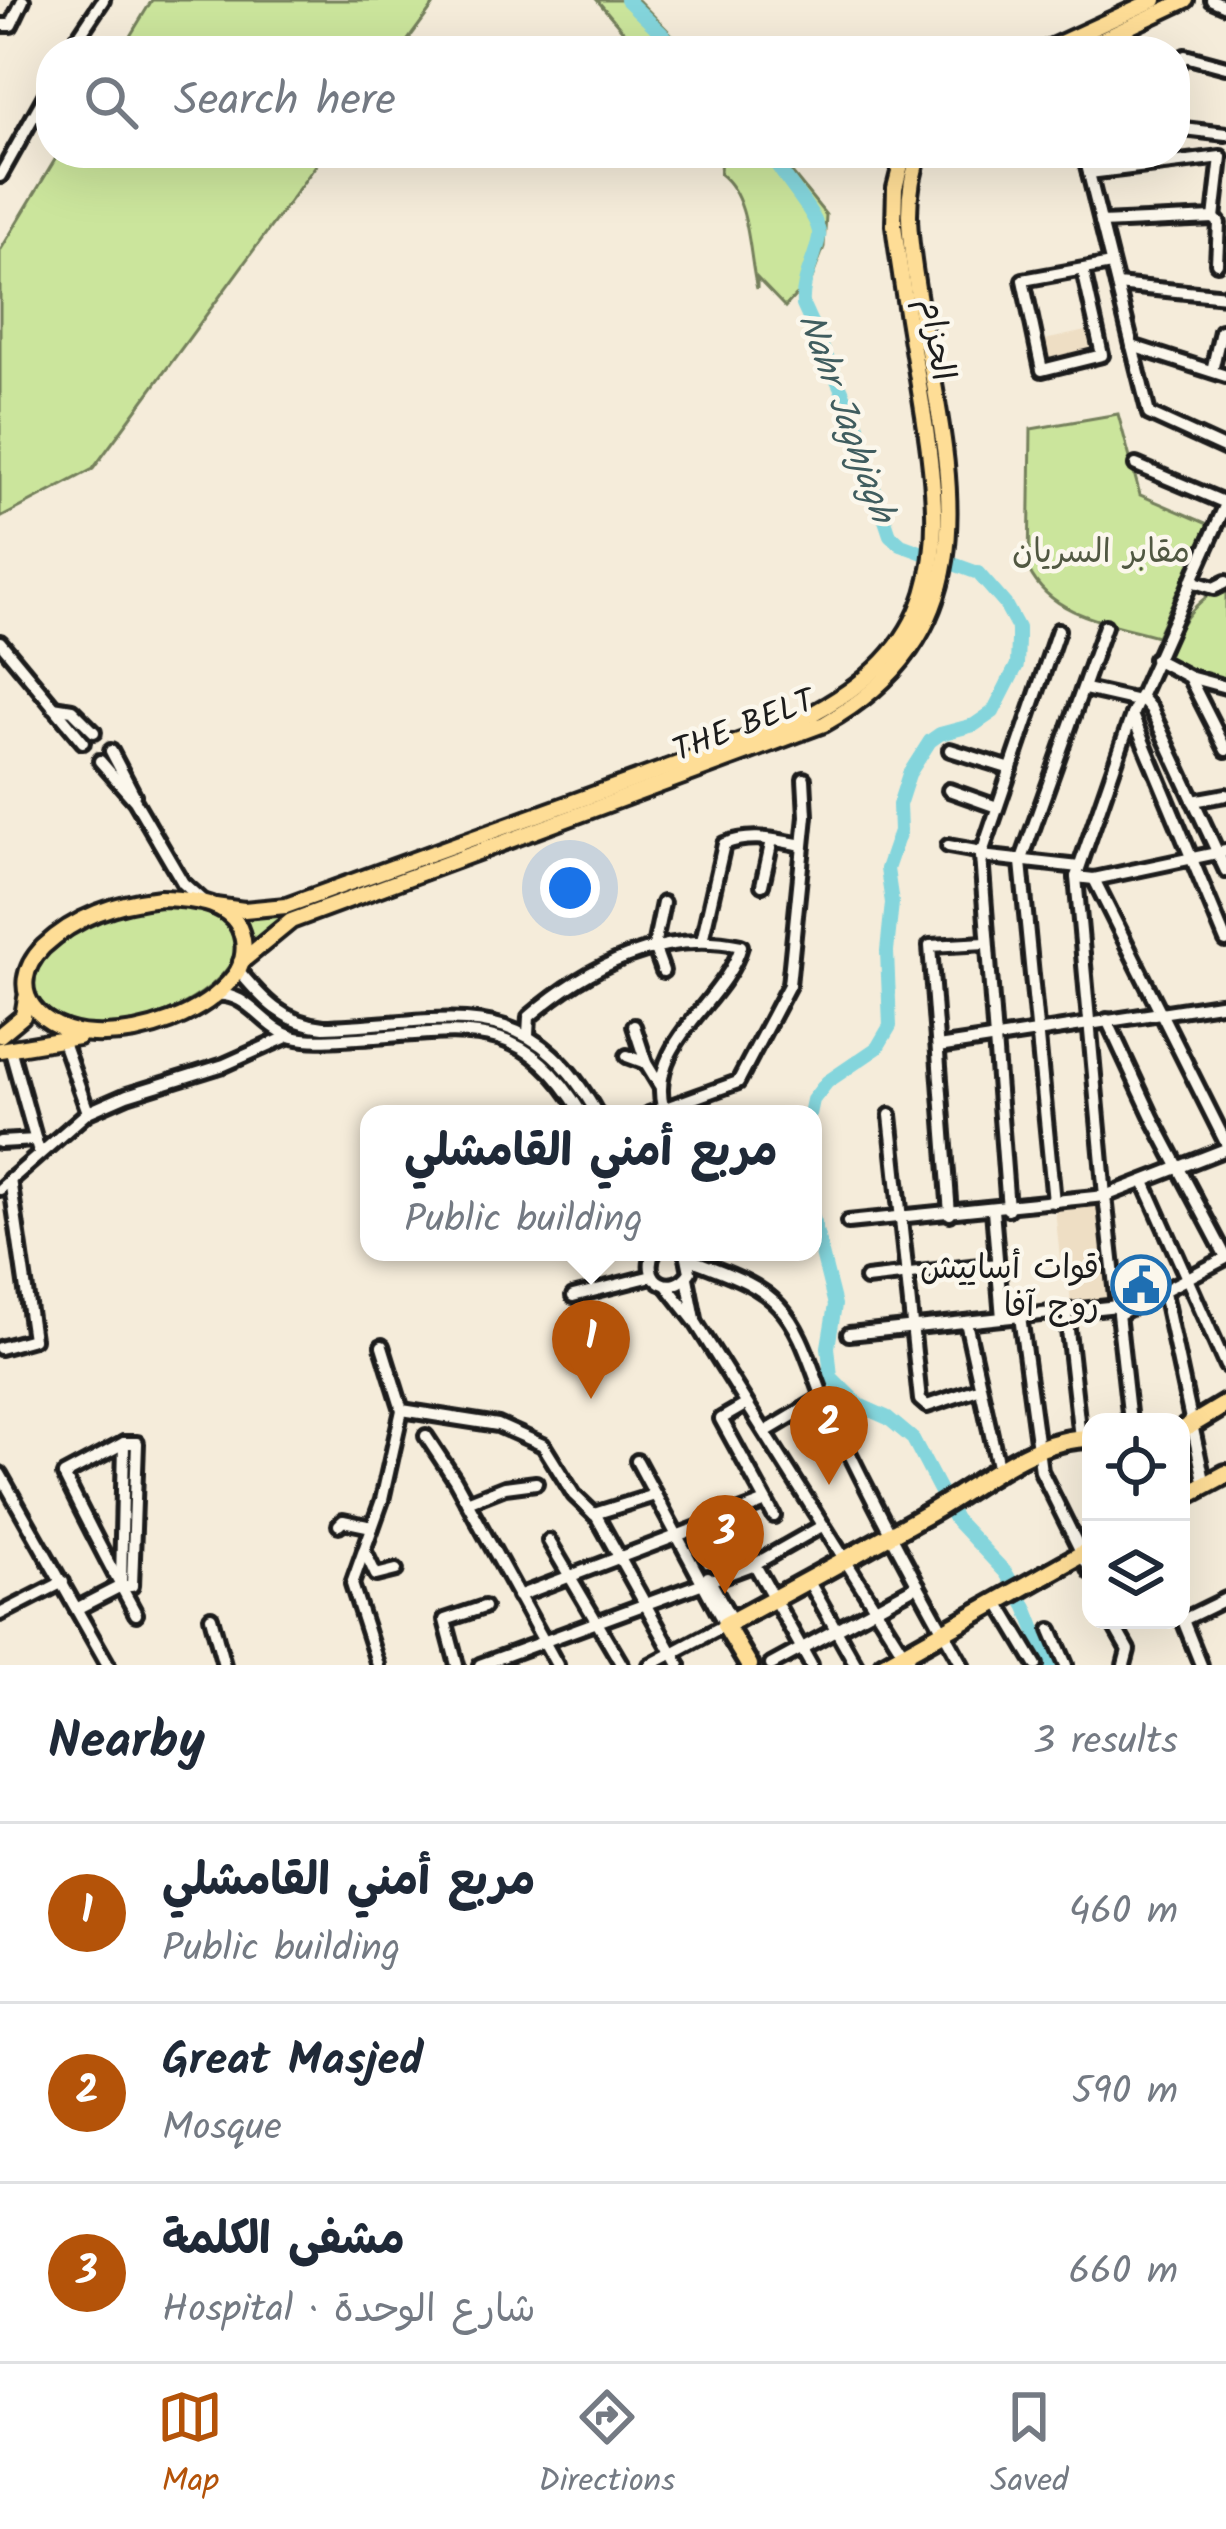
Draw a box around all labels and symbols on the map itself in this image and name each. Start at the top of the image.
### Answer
street label: الحزام [903,295,968,384]
water label: Nahr Jaghjagh [780,305,910,534]
park label: مقابر السريان [1012,527,1190,580]
street label: THE BELT [666,675,825,779]
your location [540,858,600,918]
place label: قوات أساييش روج آفا [920,1243,1099,1334]
public building icon: قوات أساييش روج آفا [1110,1254,1172,1316]
pin: 1 [552,1300,630,1399]
pin: 2 [790,1386,868,1485]
pin: 3 [686,1495,764,1594]

